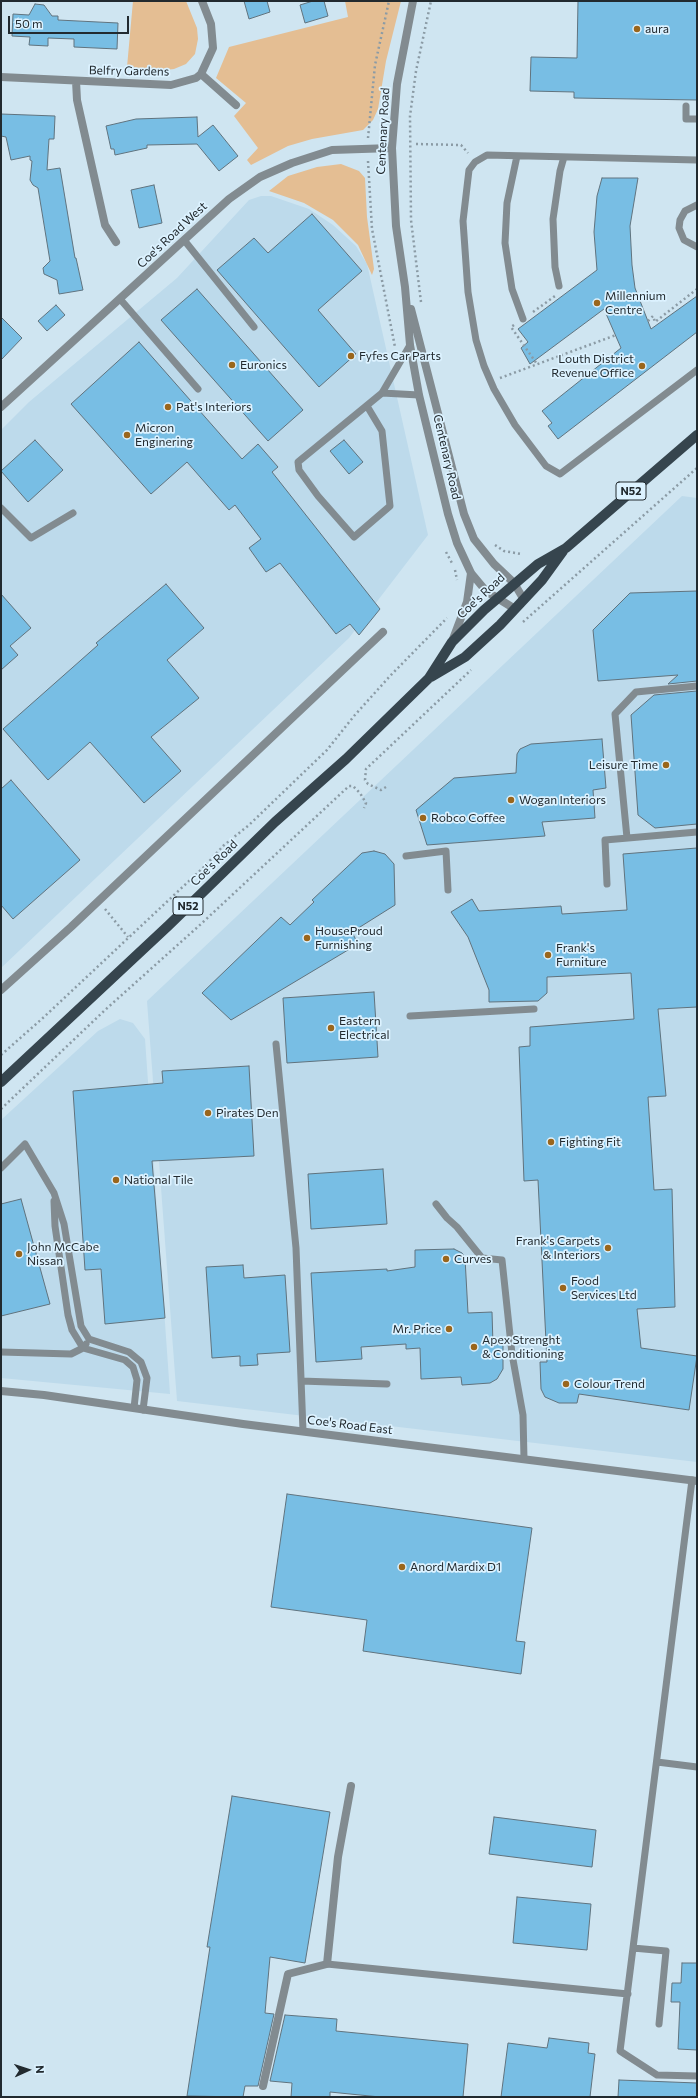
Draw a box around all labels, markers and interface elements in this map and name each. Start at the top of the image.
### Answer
scale bar [10,8,131,34]
text: 50 m [15,16,43,30]
place label: aura [645,22,669,36]
marker: aura [632,24,642,34]
street label: Belfry Gardens [89,63,169,79]
street label: Centenary Road [374,87,392,175]
street label: Coe's Road West [134,199,210,271]
place label: Millennium Centre [605,289,666,317]
marker: Millennium Centre [592,298,602,308]
place label: Fyfes Car Parts [359,349,441,363]
marker: Fyfes Car Parts [346,351,356,361]
place label: Louth District Revenue Office [551,352,634,380]
place label: Euronics [240,358,287,372]
marker: Euronics [227,360,237,370]
marker: Louth District Revenue Office [637,361,647,371]
place label: Pat's Interiors [176,400,251,414]
marker: Pat's Interiors [163,402,173,412]
street label: Centenary Road [430,413,464,501]
place label: Micron Enginering [135,421,193,449]
marker: Micron Enginering [122,430,132,440]
road number: N52 [616,482,646,500]
street label: Coe's Road [454,570,508,622]
place label: Leisure Time [589,758,658,772]
marker: Leisure Time [661,760,671,770]
place label: Wogan Interiors [519,793,606,807]
marker: Wogan Interiors [506,795,516,805]
place label: Robco Coffee [431,811,505,825]
marker: Robco Coffee [418,813,428,823]
street label: Coe's Road [187,837,241,889]
road number: N52 [173,897,203,915]
place label: HouseProud Furnishing [315,924,383,952]
marker: HouseProud Furnishing [302,933,312,943]
place label: Frank's Furniture [556,941,607,969]
marker: Frank's Furniture [543,950,553,960]
place label: Eastern Electrical [339,1014,389,1042]
marker: Eastern Electrical [326,1023,336,1033]
place label: Pirates Den [216,1106,279,1120]
marker: Pirates Den [203,1108,213,1118]
place label: Fighting Fit [559,1135,621,1149]
marker: Fighting Fit [546,1137,556,1147]
place label: National Tile [124,1173,193,1187]
marker: National Tile [111,1175,121,1185]
place label: Frank's Carpets & Interiors [516,1234,600,1262]
place label: John McCabe Nissan [27,1240,99,1268]
marker: Frank's Carpets & Interiors [603,1243,613,1253]
marker: John McCabe Nissan [14,1249,24,1259]
place label: Curves [454,1252,491,1266]
marker: Curves [441,1254,451,1264]
place label: Food Services Ltd [571,1274,637,1302]
marker: Food Services Ltd [558,1283,568,1293]
place label: Mr. Price [393,1322,441,1336]
marker: Mr. Price [444,1324,454,1334]
place label: Apex Strenght & Conditioning [482,1333,564,1361]
marker: Apex Strenght & Conditioning [469,1342,479,1352]
place label: Colour Trend [574,1377,645,1391]
marker: Colour Trend [561,1379,571,1389]
street label: Coe's Road East [306,1413,394,1437]
place label: Anord Mardix D1 [410,1560,501,1574]
marker: Anord Mardix D1 [397,1562,407,1572]
north arrow [8,2050,48,2090]
text: N [34,2065,47,2074]

